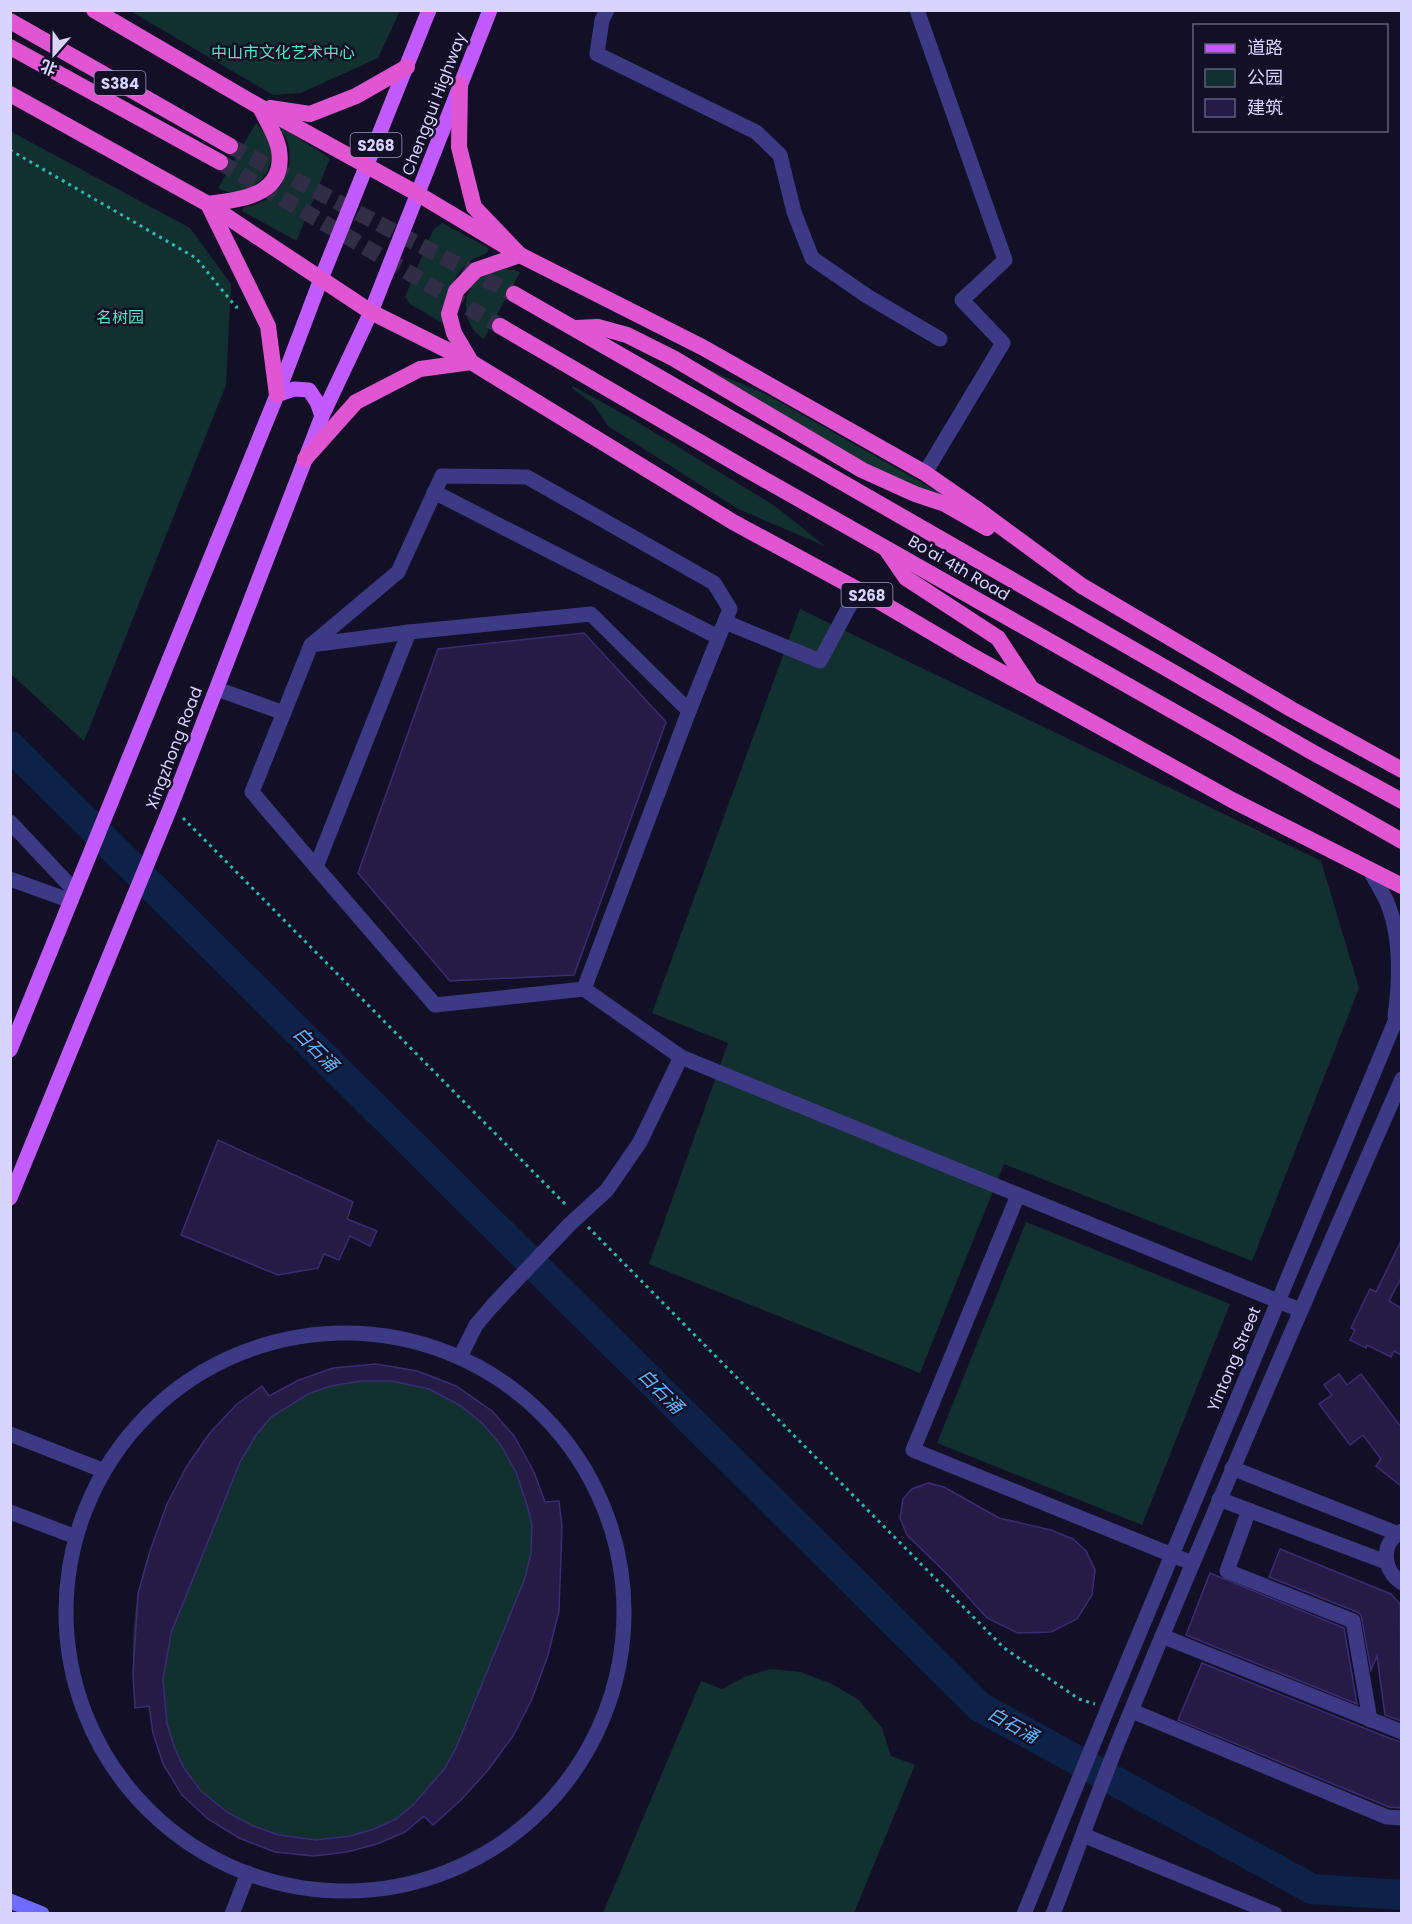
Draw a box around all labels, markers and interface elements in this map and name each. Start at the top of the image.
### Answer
north arrow [24,24,84,84]
legend [1193,24,1388,132]
street label: Chenggui Highway [396,29,472,179]
text: 道路 [1247,35,1283,60]
park label: 中山市文化艺术中心 [211,41,355,64]
text: 北 [37,54,60,81]
text: 公园 [1247,65,1283,90]
road number: S384 [94,71,146,95]
text: 建筑 [1247,95,1283,120]
road number: S268 [350,133,401,157]
park label: 名树园 [96,306,144,329]
street label: Bo'ai 4th Road [904,530,1014,606]
road number: S268 [842,583,892,607]
street label: Xingzhong Road [140,683,208,813]
water label: 白石涌 [288,1021,345,1078]
street label: Yintong Street [1202,1303,1266,1415]
water label: 白石涌 [633,1363,690,1420]
water label: 白石涌 [983,1701,1044,1750]

